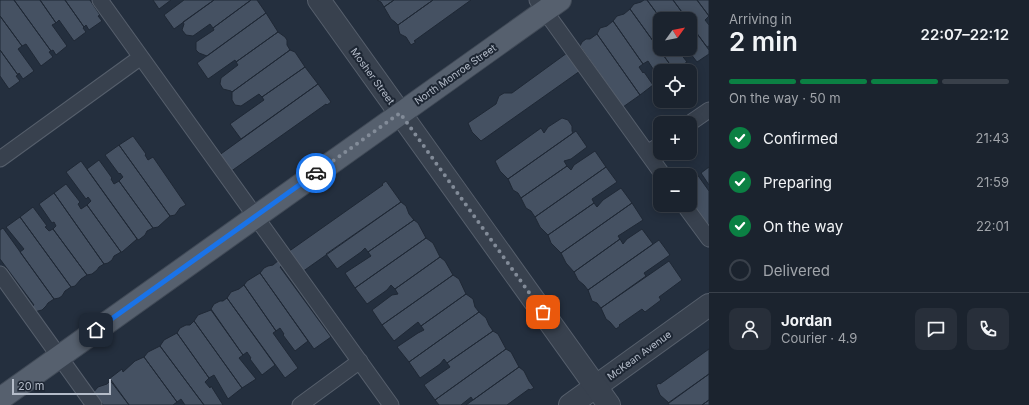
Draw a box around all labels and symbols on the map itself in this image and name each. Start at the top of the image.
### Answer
north arrow [653,12,697,56]
street label: North Monroe Street [412,41,499,107]
street label: Mosher Street [348,45,398,107]
courier [296,153,336,193]
pin [526,295,560,329]
pin [79,313,113,347]
street label: McKean Avenue [605,328,674,382]
scale bar [12,377,111,396]

